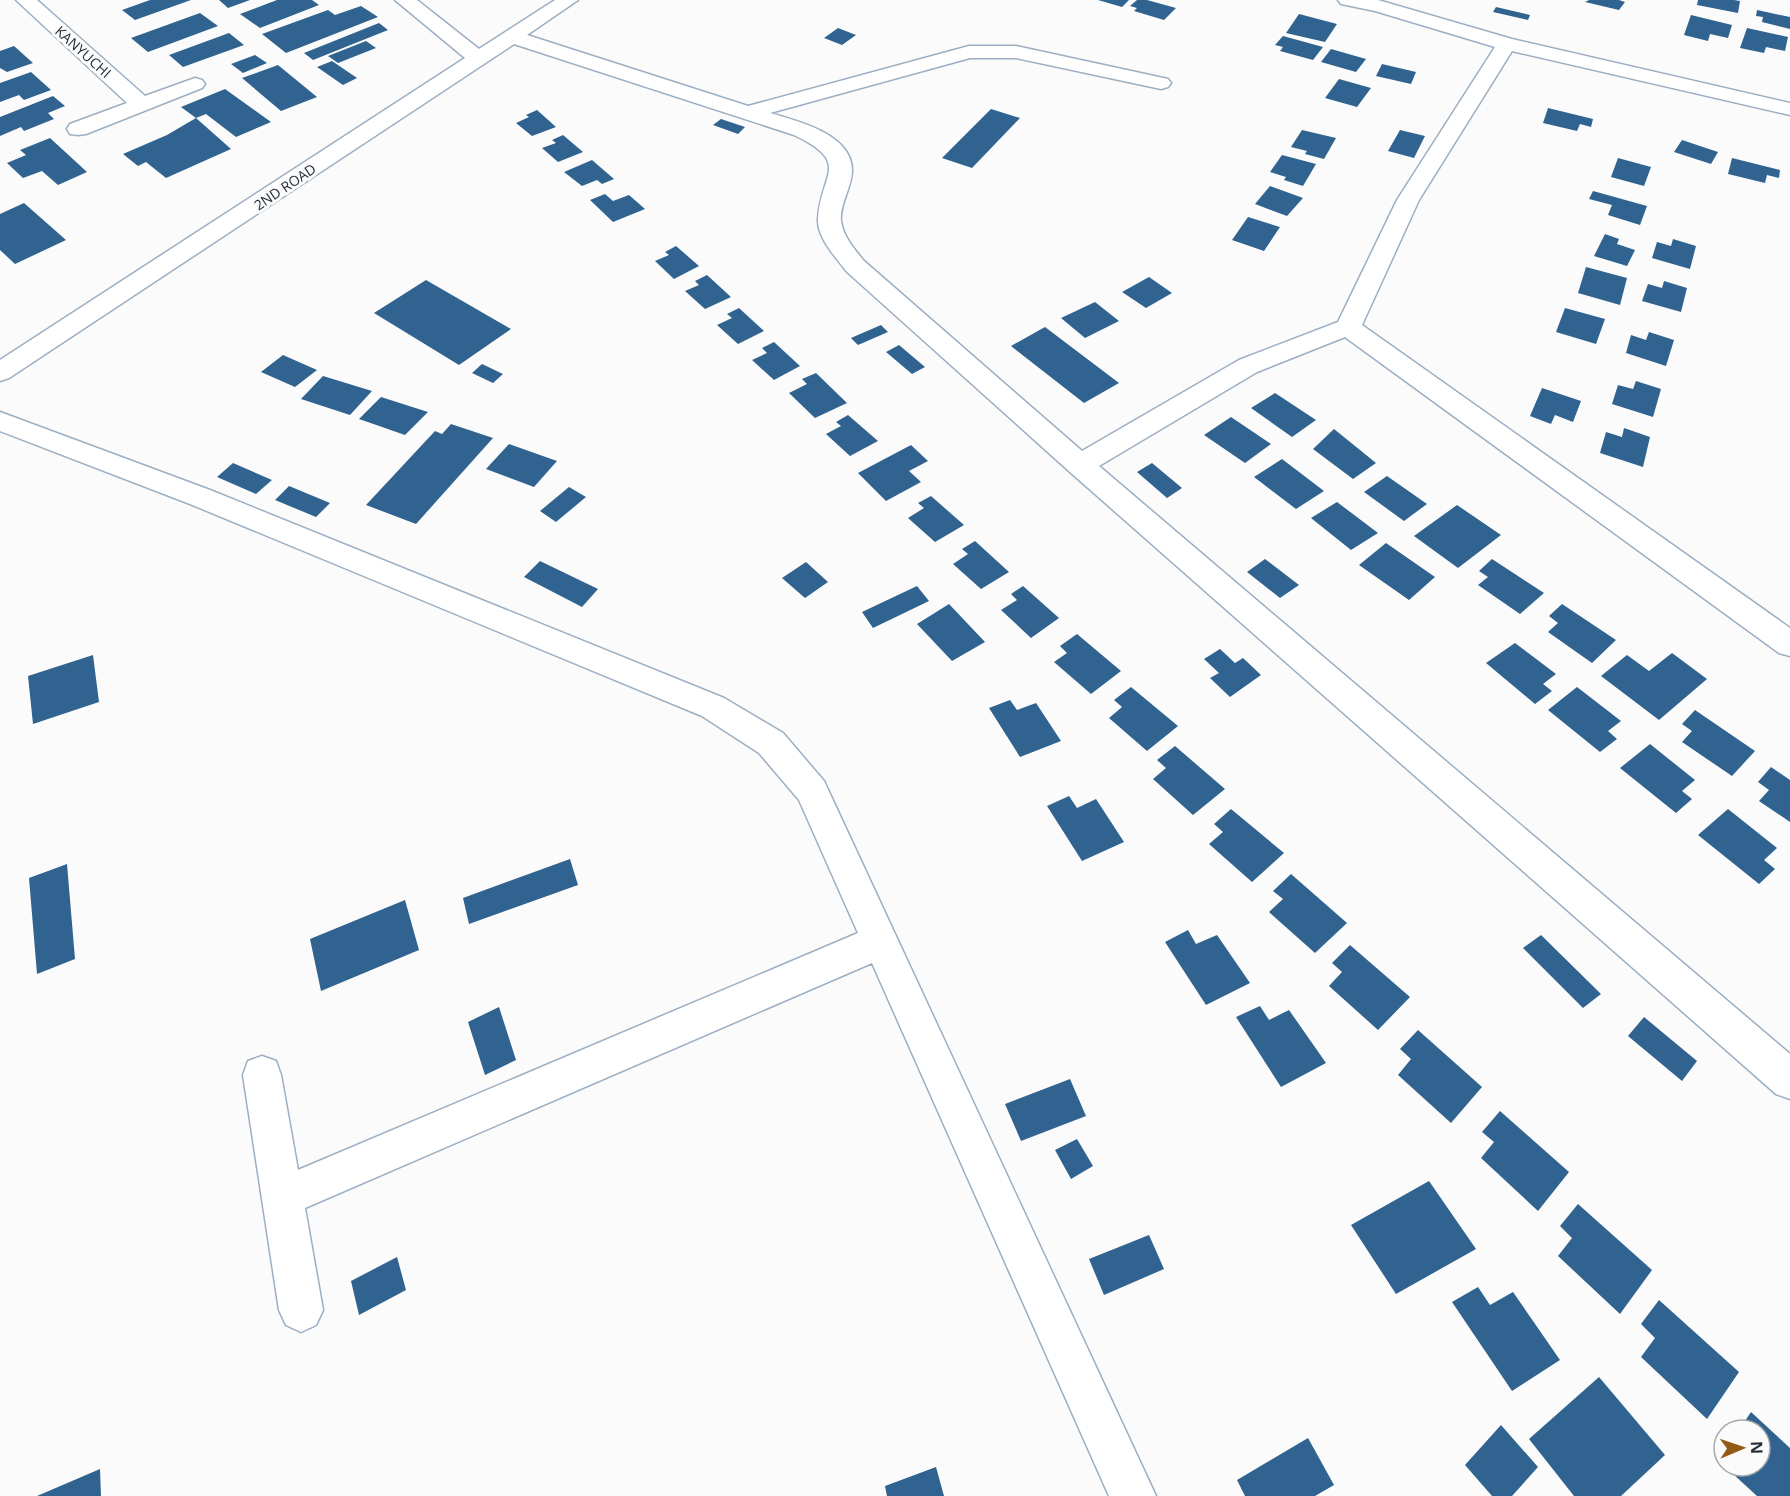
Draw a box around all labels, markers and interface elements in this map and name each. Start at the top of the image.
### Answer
street label: KANYUCHI [51,21,115,82]
street label: 2ND ROAD [250,159,319,214]
north arrow [1712,1418,1772,1478]
text: N [1746,1441,1768,1454]

